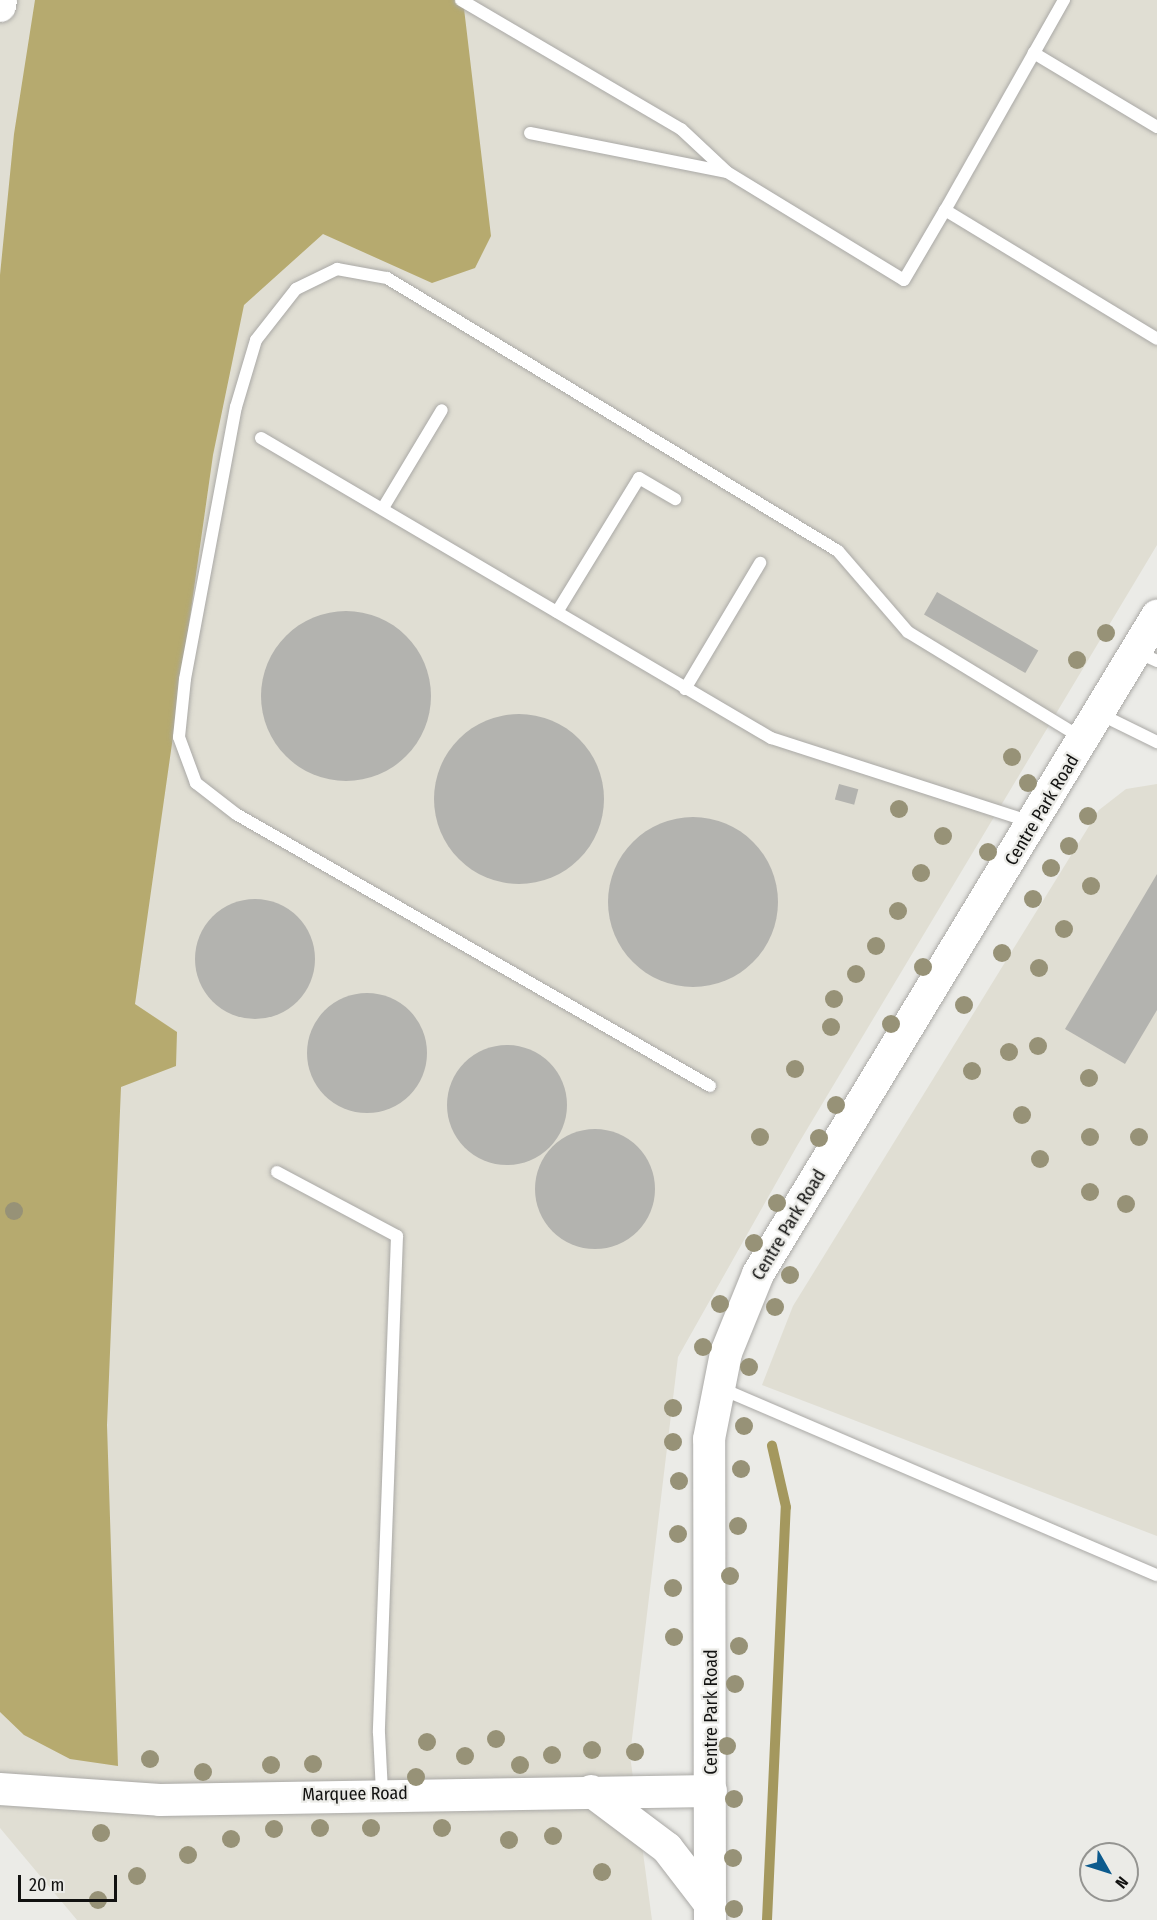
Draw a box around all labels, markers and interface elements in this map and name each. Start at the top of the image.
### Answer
street label: Centre Park Road [1000,751,1084,869]
street label: Centre Park Road [747,1166,831,1284]
street label: Centre Park Road [700,1649,722,1775]
street label: Marquee Road [302,1782,408,1806]
north arrow [1079,1842,1139,1902]
scale bar [21,1863,120,1901]
text: N [1111,1873,1132,1892]
text: 20 m [29,1874,64,1896]

